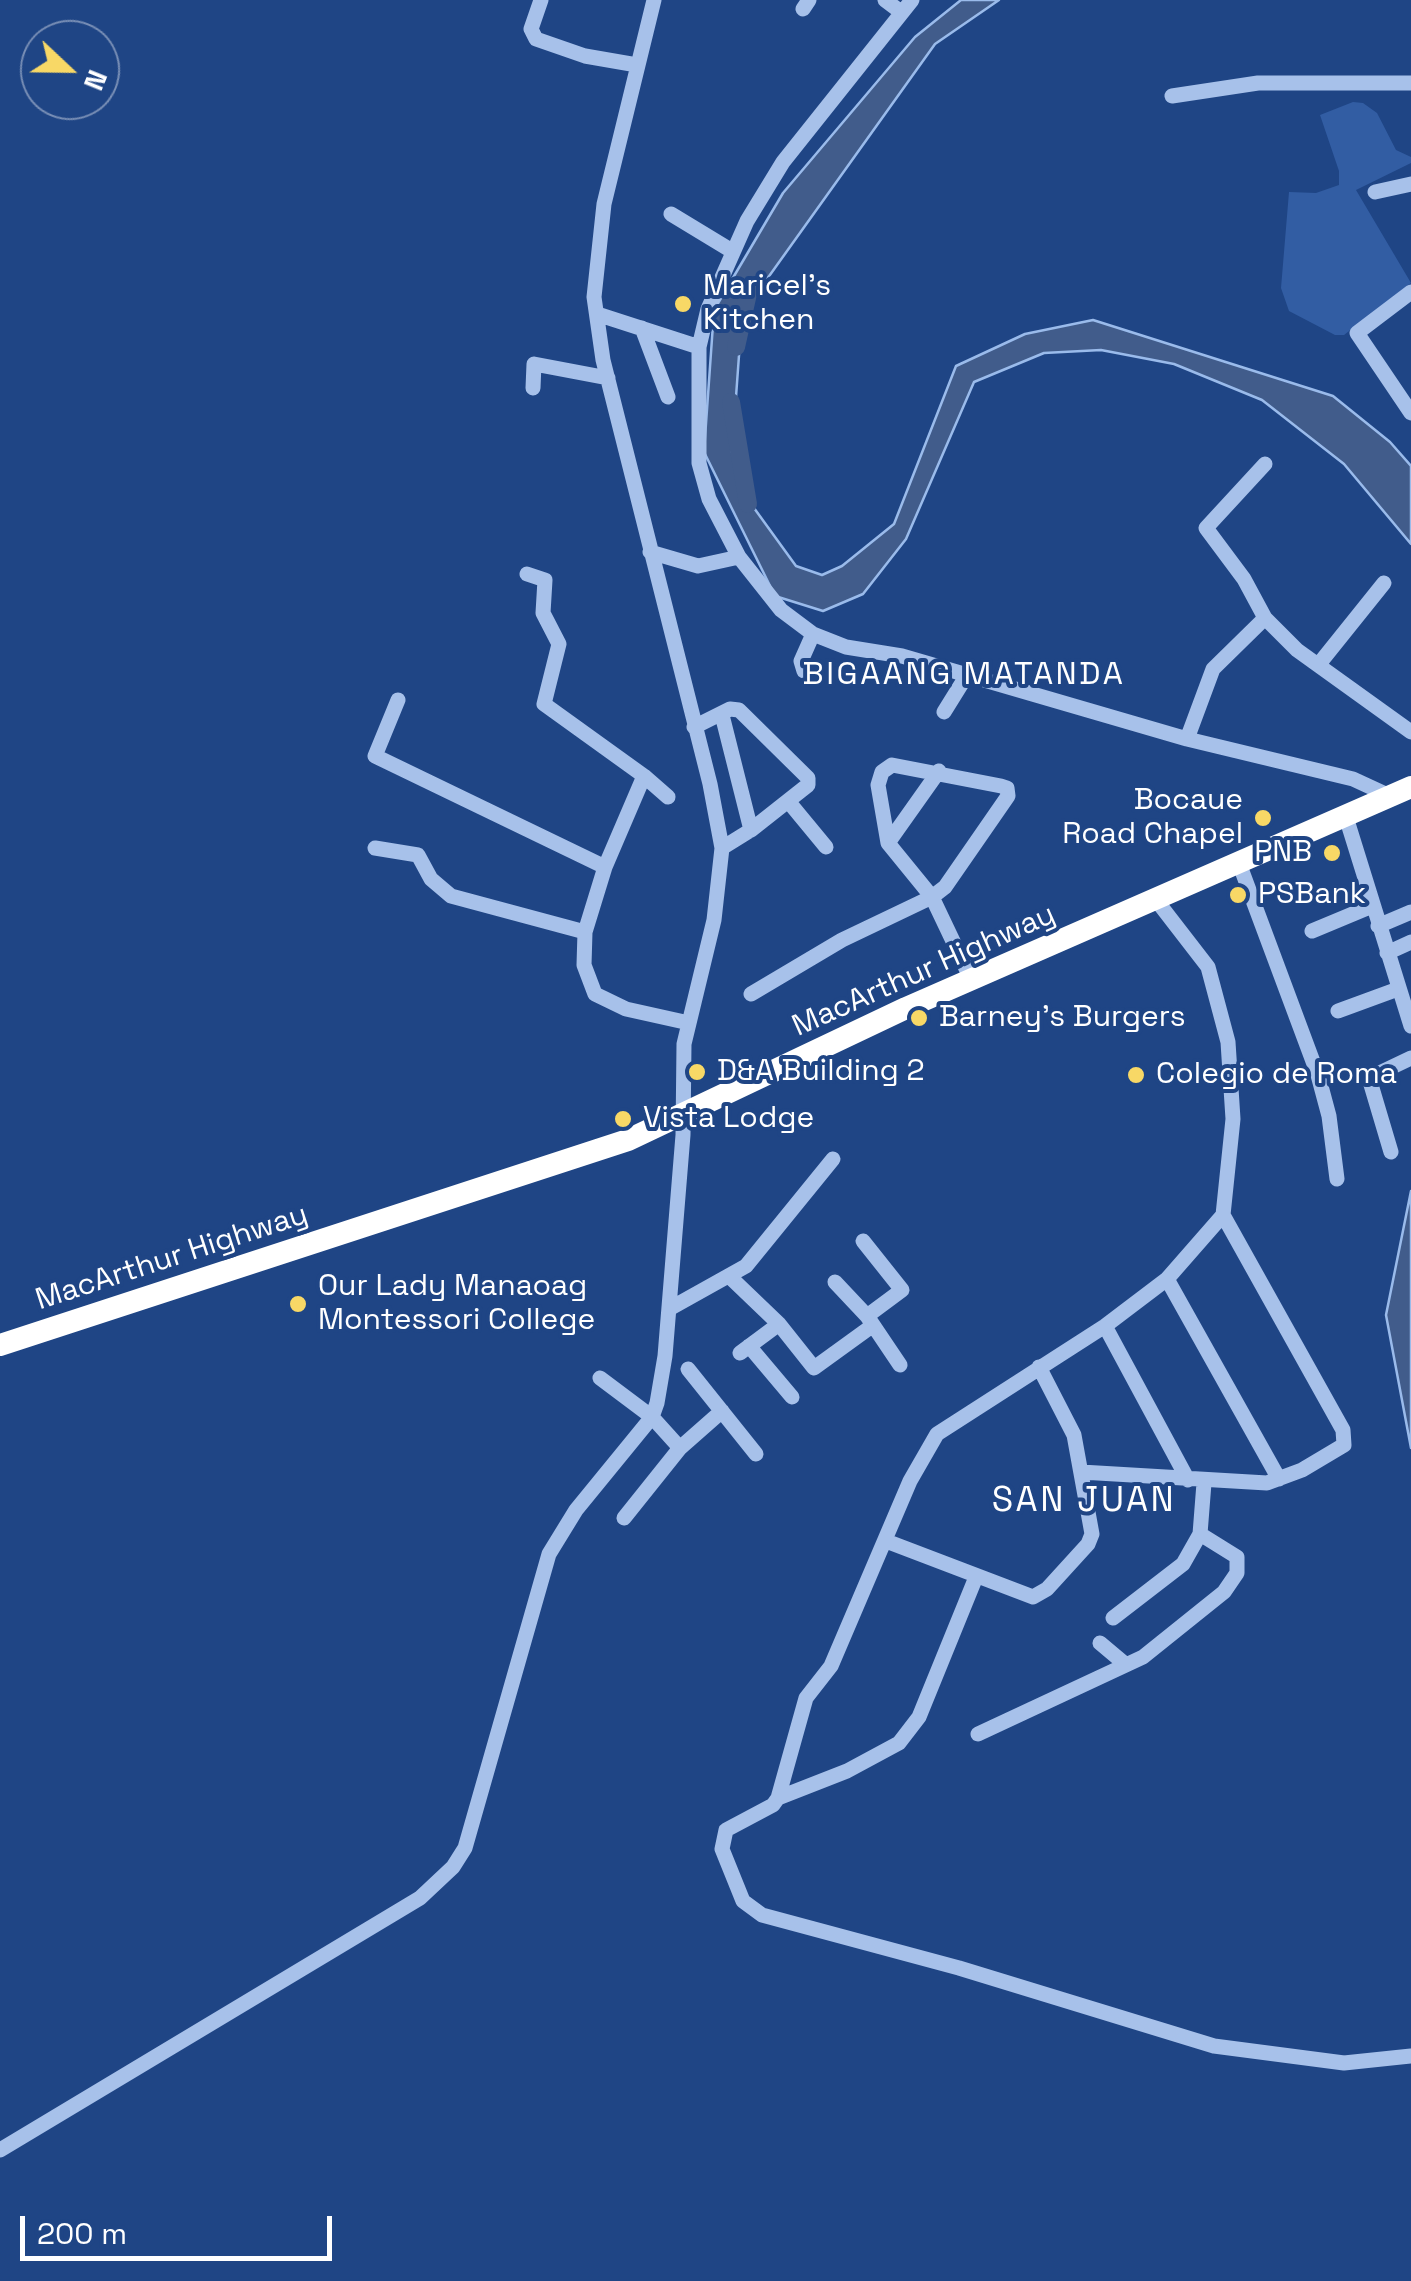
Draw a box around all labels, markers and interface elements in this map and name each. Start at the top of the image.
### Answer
north arrow [20,20,120,120]
text: N [76,65,116,96]
place label: Maricel's Kitchen [703,269,831,340]
marker: Maricel's Kitchen [672,293,694,315]
district label: BIGAANG MATANDA [803,656,1125,694]
place label: Bocaue Road Chapel [1062,783,1243,854]
marker: Bocaue Road Chapel [1252,807,1274,829]
place label: PNB [1254,835,1312,871]
marker: PNB [1321,842,1343,864]
place label: PSBank [1258,877,1366,913]
marker: PSBank [1227,884,1249,906]
street label: MacArthur Highway [787,897,1061,1045]
place label: Barney’s Burgers [939,1000,1186,1036]
marker: Barney’s Burgers [908,1007,930,1029]
place label: D&A Building 2 [717,1054,925,1090]
place label: Colegio de Roma [1156,1057,1397,1093]
marker: D&A Building 2 [686,1061,708,1083]
marker: Colegio de Roma [1125,1064,1147,1086]
place label: Vista Lodge [643,1101,814,1137]
marker: Vista Lodge [612,1108,634,1130]
street label: MacArthur Highway [31,1197,313,1319]
place label: Our Lady Manaoag Montessori College [318,1269,595,1340]
marker: Our Lady Manaoag Montessori College [287,1293,309,1315]
district label: SAN JUAN [992,1481,1176,1523]
scale bar [25,2196,338,2258]
text: 200 m [37,2214,127,2253]

